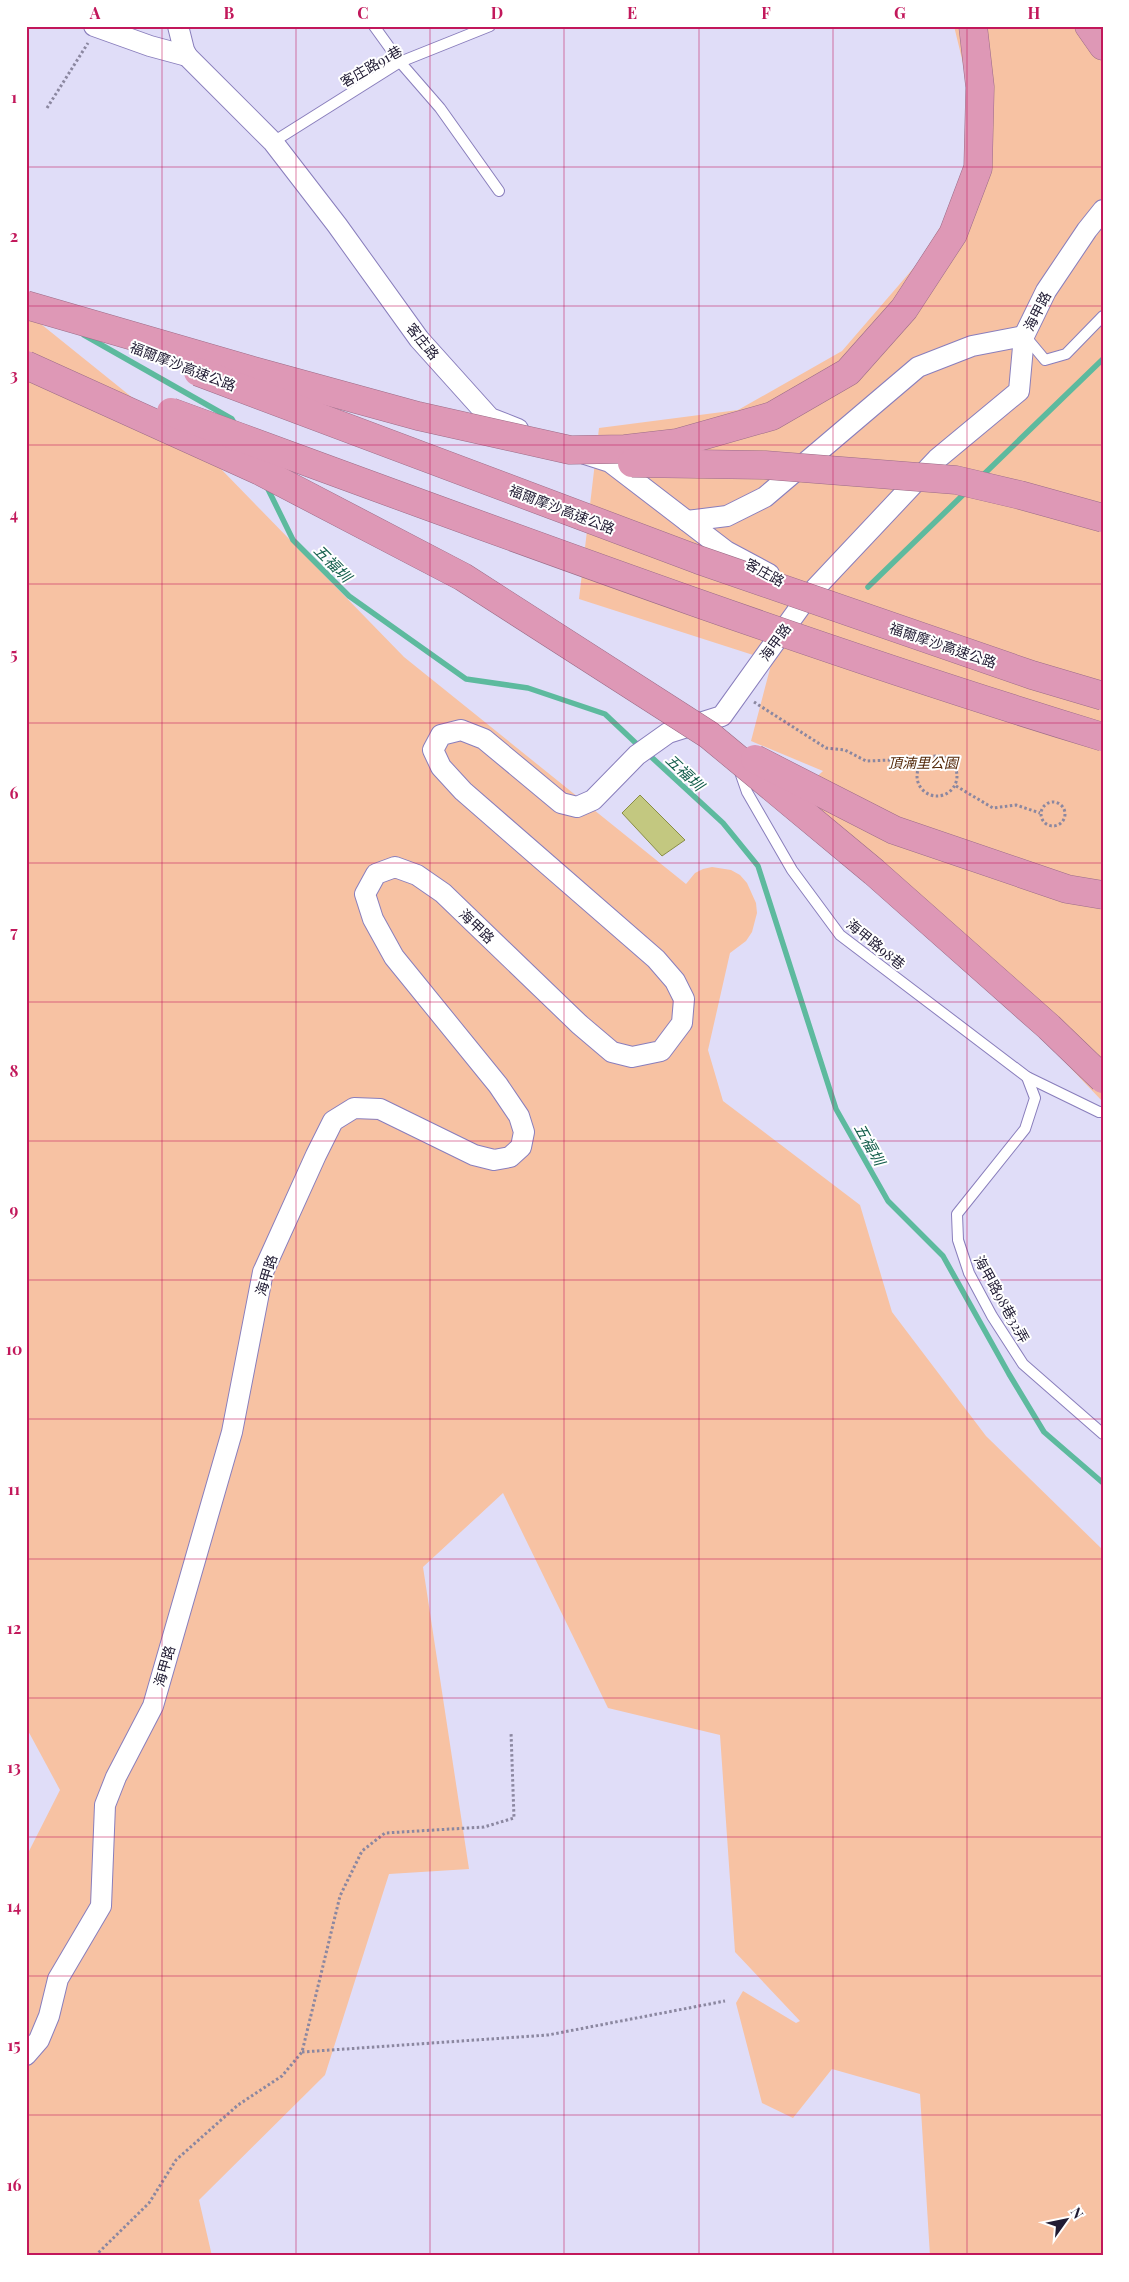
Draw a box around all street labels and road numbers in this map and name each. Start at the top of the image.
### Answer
street label: 客庄路91巷 [337,41,405,91]
street label: 海甲路 [1019,288,1055,334]
street label: 客庄路 [402,319,444,363]
street label: 福爾摩沙高速公路 [127,337,239,395]
street label: 福爾摩沙高速公路 [506,480,618,538]
street label: 客庄路 [742,554,788,590]
street label: 福爾摩沙高速公路 [887,618,999,672]
street label: 海甲路 [755,619,795,665]
street label: 海甲路 [455,905,499,947]
street label: 海甲路98巷 [843,914,909,974]
street label: 海甲路 [251,1252,281,1298]
street label: 海甲路98巷32弄 [970,1252,1034,1346]
street label: 海甲路 [149,1643,179,1689]

